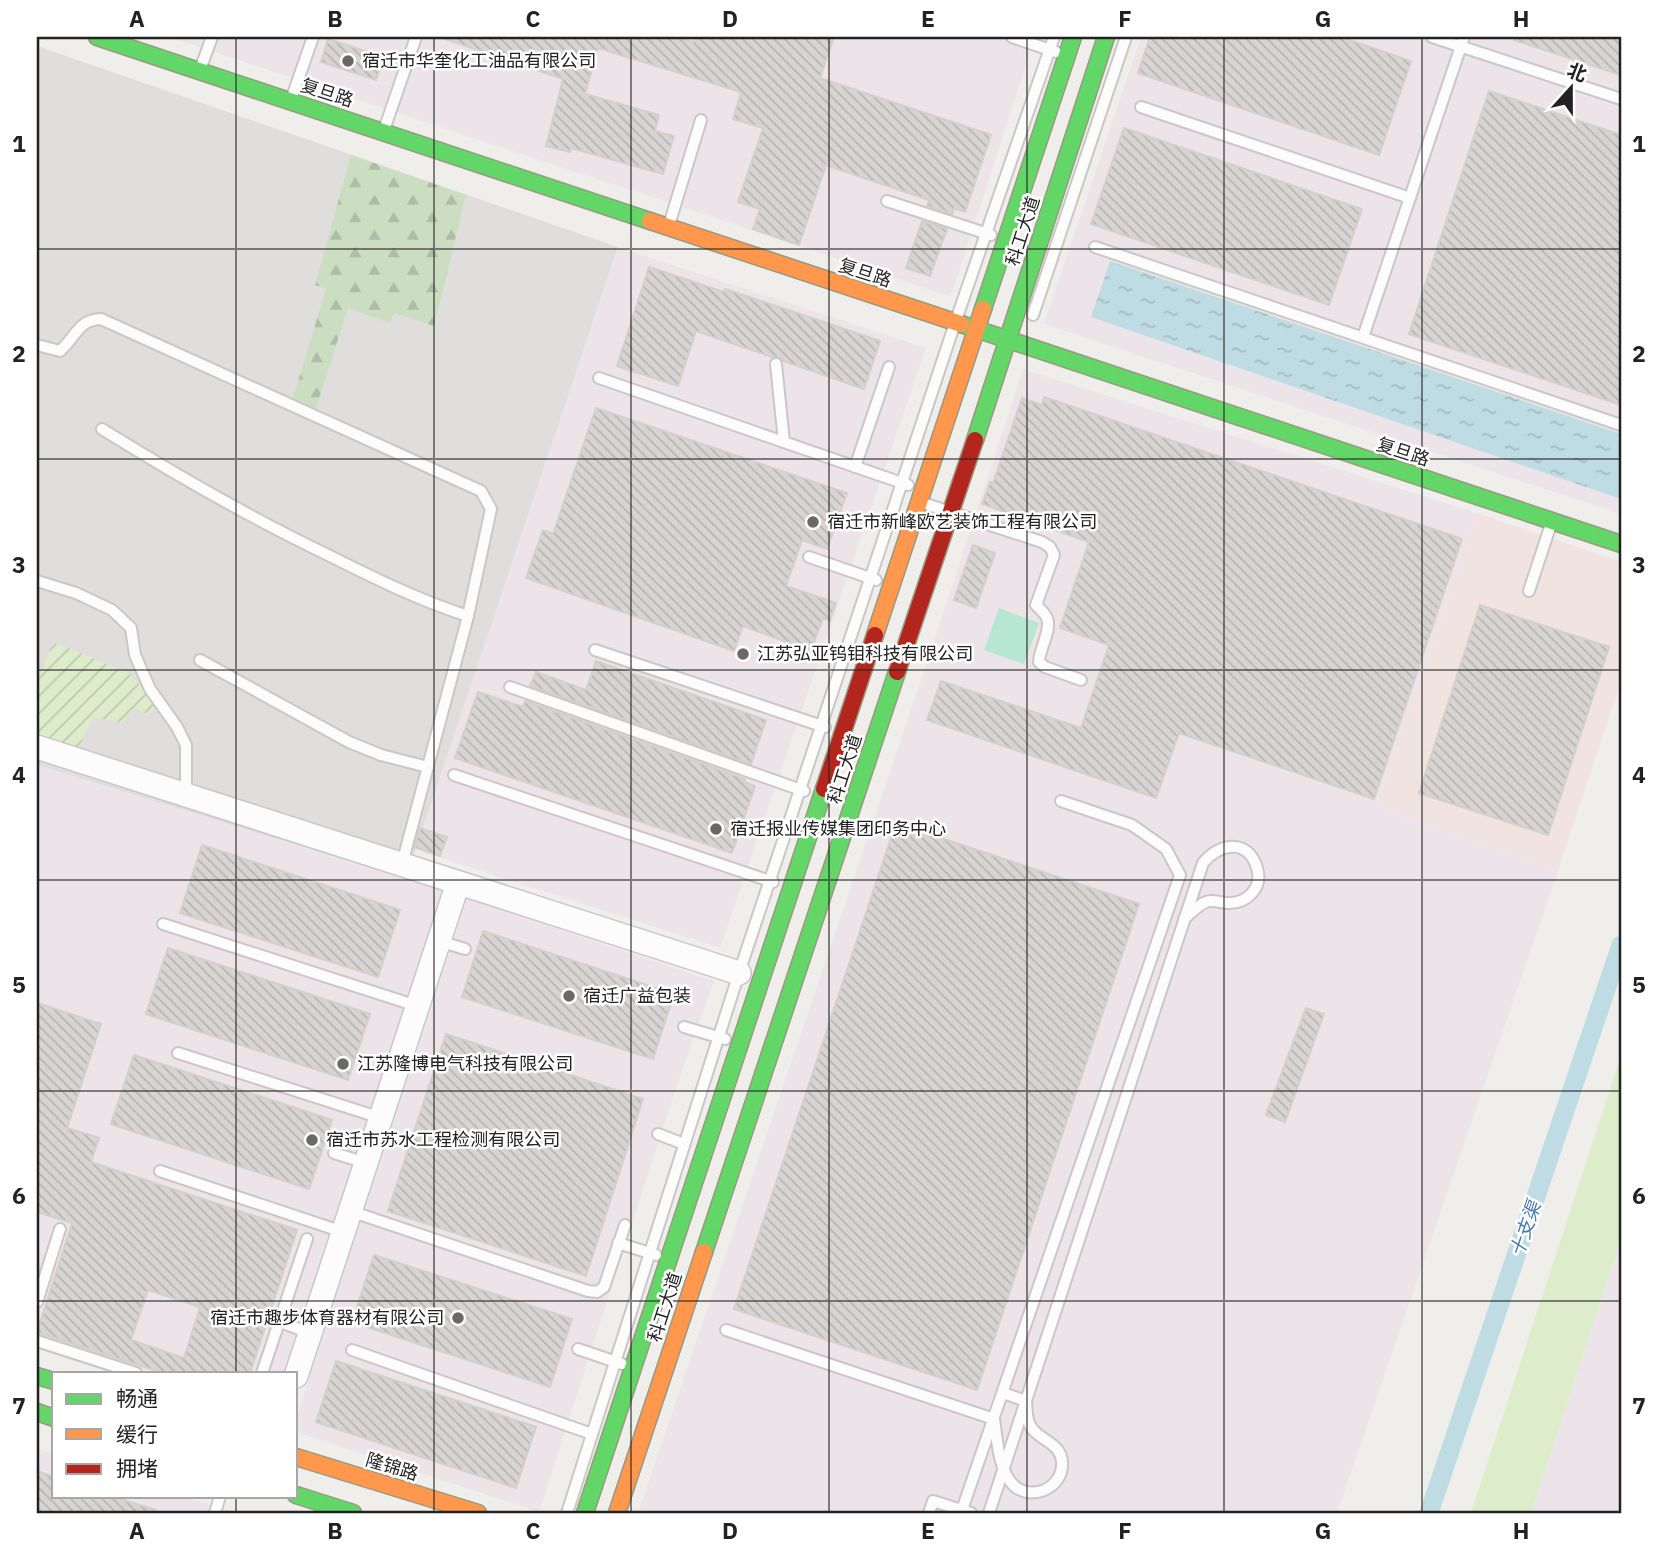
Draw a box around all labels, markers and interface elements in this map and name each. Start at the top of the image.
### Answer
text: A [129,3,145,33]
text: B [327,3,343,33]
text: C [526,3,541,33]
text: D [722,3,738,33]
text: E [921,3,935,33]
text: F [1118,3,1132,33]
text: G [1315,3,1331,33]
text: H [1513,3,1529,33]
place label: 宿迁市华奎化工油品有限公司 [362,49,596,72]
north arrow [1536,52,1606,122]
marker: 宿迁市华奎化工油品有限公司 [340,53,356,69]
text: 北 [1564,58,1590,87]
street label: 复旦路 [298,73,356,112]
text: 1 [12,128,26,158]
text: 1 [1632,128,1646,158]
street label: 科工大道 [1000,193,1045,269]
street label: 复旦路 [836,253,894,292]
text: 2 [12,338,26,368]
text: 2 [1632,338,1646,368]
street label: 复旦路 [1374,432,1432,471]
place label: 宿迁市新峰欧艺装饰工程有限公司 [827,510,1097,533]
marker: 宿迁市新峰欧艺装饰工程有限公司 [805,514,821,530]
text: 3 [12,549,26,579]
text: 3 [1632,549,1646,579]
place label: 江苏弘亚钨钼科技有限公司 [757,642,973,665]
marker: 江苏弘亚钨钼科技有限公司 [735,646,751,662]
street label: 科工大道 [822,731,867,807]
text: 4 [12,759,26,789]
text: 4 [1632,759,1646,789]
place label: 宿迁报业传媒集团印务中心 [730,817,946,840]
marker: 宿迁报业传媒集团印务中心 [708,821,724,837]
text: 5 [12,969,26,999]
text: 5 [1632,969,1646,999]
place label: 宿迁广益包装 [583,984,691,1007]
marker: 宿迁广益包装 [561,988,577,1004]
place label: 江苏隆博电气科技有限公司 [357,1052,573,1075]
marker: 江苏隆博电气科技有限公司 [335,1056,351,1072]
place label: 宿迁市苏水工程检测有限公司 [326,1128,560,1151]
marker: 宿迁市苏水工程检测有限公司 [304,1132,320,1148]
text: 6 [12,1180,26,1210]
text: 6 [1632,1180,1646,1210]
water label: 十支渠 [1504,1195,1547,1260]
street label: 科工大道 [642,1269,687,1345]
place label: 宿迁市趣步体育器材有限公司 [210,1306,444,1329]
marker: 宿迁市趣步体育器材有限公司 [450,1310,466,1326]
legend [52,1372,298,1498]
text: 畅通 [116,1384,158,1412]
text: 7 [12,1390,26,1420]
text: 7 [1632,1390,1646,1420]
text: 缓行 [116,1420,158,1448]
street label: 隆锦路 [363,1448,421,1485]
text: 拥堵 [116,1454,158,1482]
text: A [129,1515,145,1545]
text: B [327,1515,343,1545]
text: C [526,1515,541,1545]
text: D [722,1515,738,1545]
text: E [921,1515,935,1545]
text: F [1118,1515,1132,1545]
text: G [1315,1515,1331,1545]
text: H [1513,1515,1529,1545]

